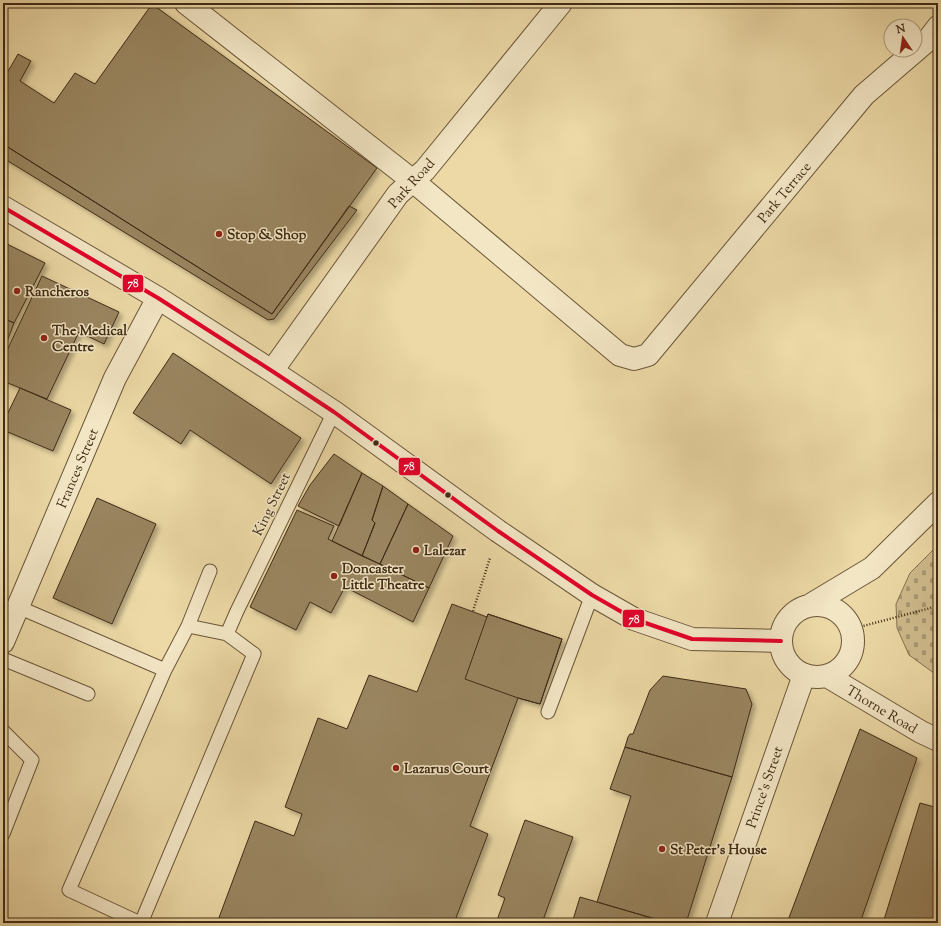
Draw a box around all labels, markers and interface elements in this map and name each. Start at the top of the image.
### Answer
north arrow [883,18,923,58]
text: N [894,20,907,38]
street label: Park Road [385,155,440,214]
street label: Park Terrace [754,158,817,228]
place label: Stop & Shop [227,226,307,246]
marker: Stop & Shop [214,229,224,239]
line badge: 78 [122,274,144,293]
text: 78 [127,276,139,292]
place label: Rancheros [25,283,89,303]
marker: Rancheros [12,286,22,296]
place label: The Medical Centre [52,322,127,358]
marker: The Medical Centre [39,333,49,343]
street label: Frances Street [53,426,105,512]
unlabelled marker [371,438,381,448]
line badge: 78 [398,457,421,476]
text: 78 [403,459,415,475]
street label: King Street [249,470,297,540]
unlabelled marker [443,490,453,500]
place label: Lalezar [424,542,467,562]
marker: Lalezar [411,545,421,555]
place label: Doncaster Little Theatre [342,560,425,596]
marker: Doncaster Little Theatre [329,571,339,581]
line badge: 78 [622,609,645,628]
text: 78 [628,612,640,628]
street label: Thorne Road [842,682,920,740]
street label: Prince's Street [742,744,789,831]
place label: Lazarus Court [404,760,489,780]
marker: Lazarus Court [391,763,401,773]
place label: St Peter's House [670,841,767,861]
marker: St Peter's House [657,844,667,854]

